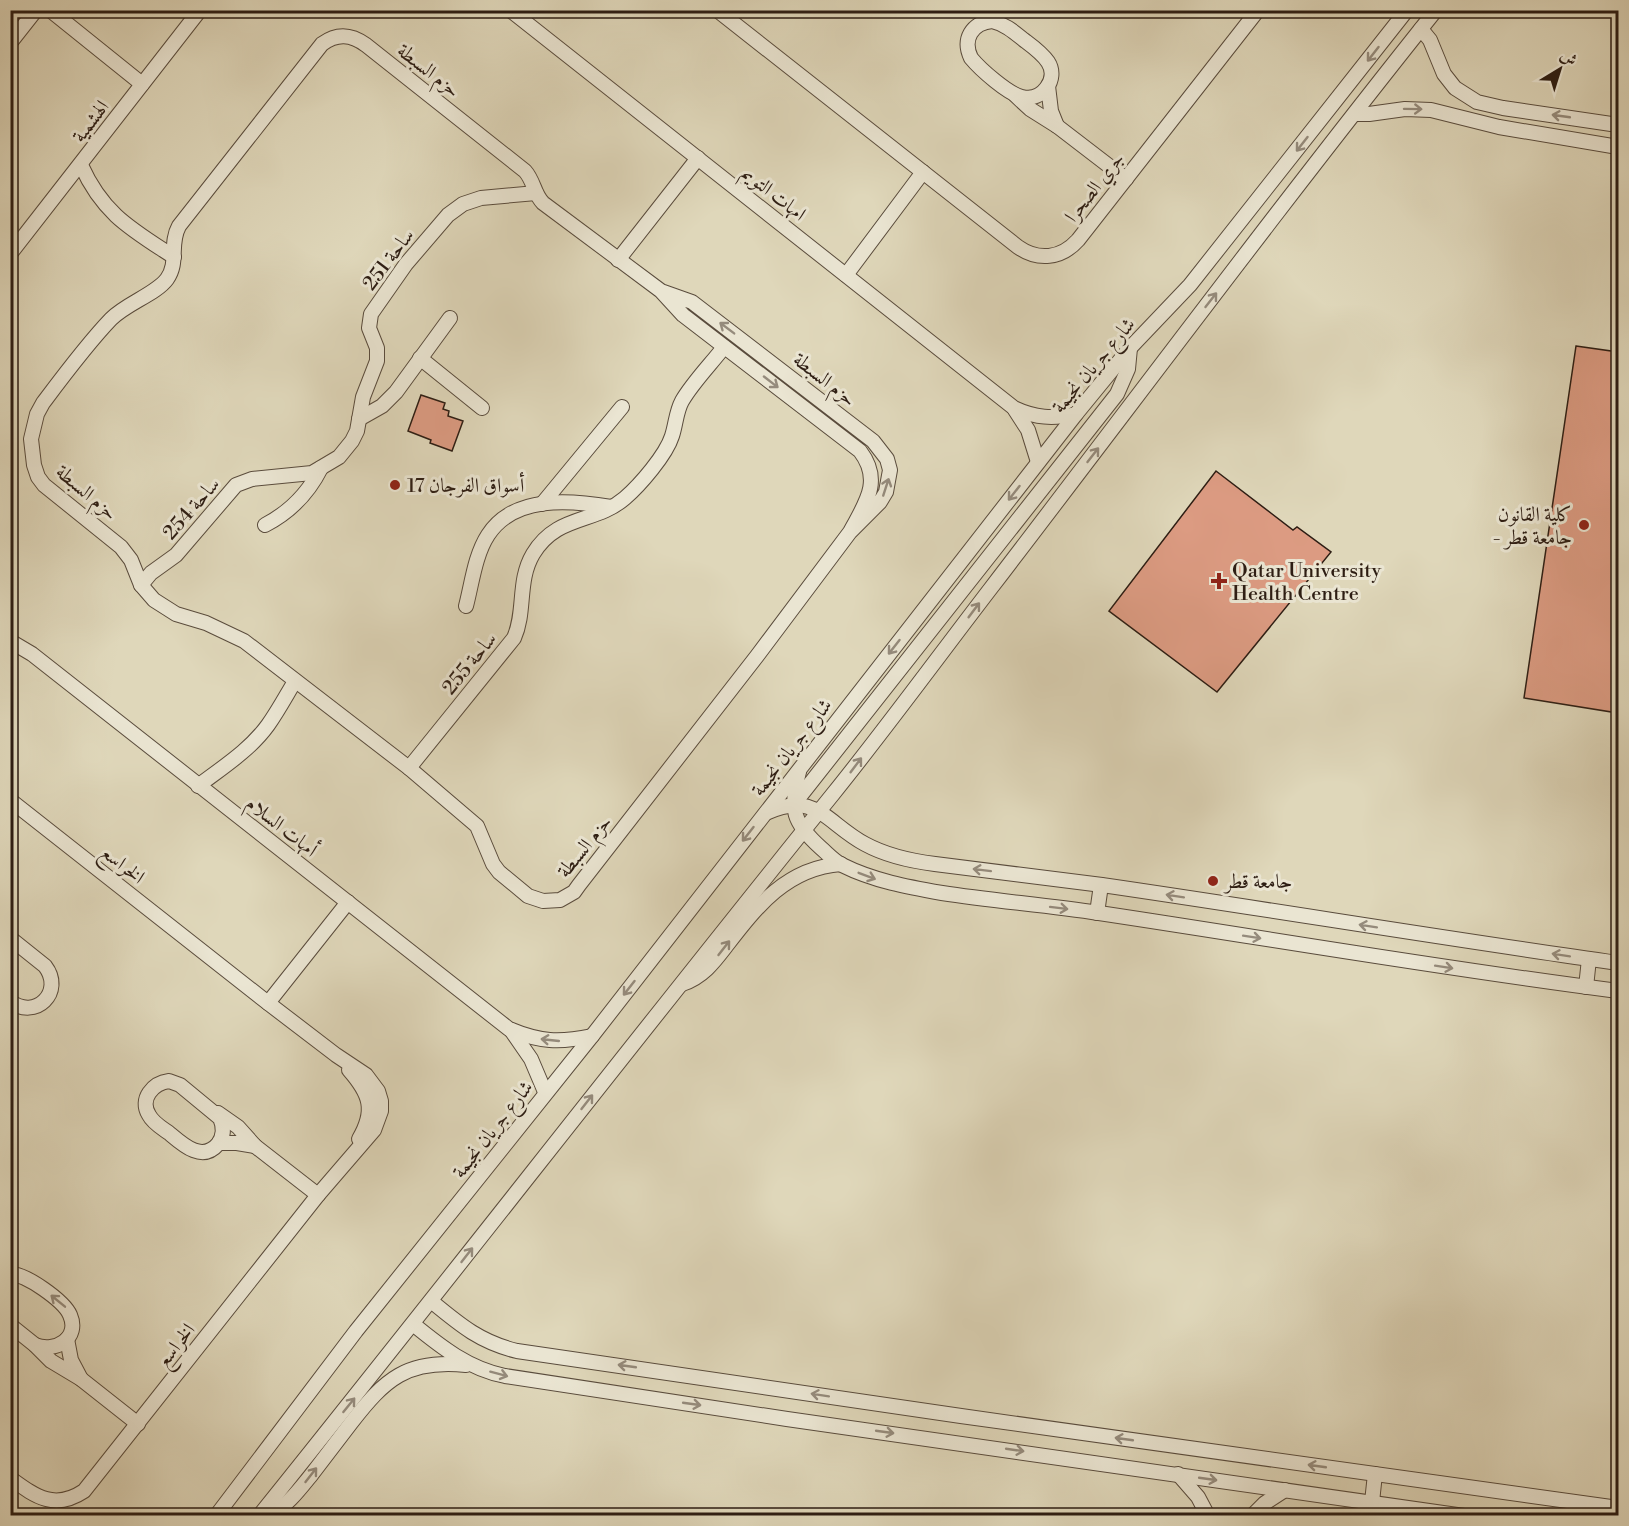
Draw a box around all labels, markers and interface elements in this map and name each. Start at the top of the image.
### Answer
street label: حزم السبطة [389,39,465,107]
north arrow [1530,39,1590,99]
text: ش [1556,45,1581,71]
one-way arrow [1367,46,1379,62]
street label: الهشمية [67,96,115,148]
one-way arrow [1403,104,1423,115]
one-way arrow [1551,111,1571,122]
one-way arrow [1296,136,1309,152]
street label: جري الصحرا [1060,148,1132,229]
street label: امهات التويم [733,161,810,230]
street label: ساحة 251 [358,224,420,296]
one-way arrow [1204,292,1217,308]
street label: شارع جريان نجيمة [1047,313,1145,422]
one-way arrow [719,322,735,334]
street label: حزم السبطة [785,348,861,416]
one-way arrow [762,375,778,388]
one-way arrow [1087,448,1100,464]
street label: حزم السبطة [47,460,122,529]
place label: أسواق الفرجان 17 [407,471,525,499]
street label: ساحة 254 [158,473,226,545]
marker: أسواق الفرجان 17 [388,478,402,492]
one-way arrow [882,478,893,497]
one-way arrow [1007,485,1020,501]
place label: كلية القانون - جامعة قطر [1493,503,1572,551]
marker: كلية القانون - جامعة قطر [1577,518,1591,532]
place label: Qatar University Health Centre [1232,559,1381,607]
marker: Qatar University Health Centre [1210,572,1228,590]
one-way arrow [967,602,980,618]
street label: ساحة 255 [437,628,503,700]
one-way arrow [887,639,900,655]
street label: شارع جريان نجيمة [746,694,841,804]
one-way arrow [849,757,862,773]
street label: أمهات السلام [238,789,324,866]
street label: حزم السبطة [552,811,621,886]
one-way arrow [742,826,755,842]
street label: الخراسع [92,840,149,893]
one-way arrow [972,864,992,875]
place label: جامعة قطر [1223,870,1292,895]
one-way arrow [857,871,876,882]
marker: جامعة قطر [1206,874,1220,888]
one-way arrow [1166,891,1185,902]
one-way arrow [1049,903,1068,914]
one-way arrow [1358,920,1378,931]
one-way arrow [1241,932,1261,943]
one-way arrow [718,941,730,957]
one-way arrow [1551,949,1571,960]
one-way arrow [1434,962,1454,973]
one-way arrow [622,980,635,996]
one-way arrow [540,1035,560,1046]
street label: شارع جريان نجيمة [447,1076,542,1186]
one-way arrow [581,1094,594,1110]
one-way arrow [461,1248,474,1264]
one-way arrow [50,1295,66,1308]
street label: الخراسع [151,1319,204,1376]
one-way arrow [618,1361,638,1372]
one-way arrow [489,1369,508,1381]
one-way arrow [811,1389,831,1400]
one-way arrow [342,1397,355,1413]
one-way arrow [681,1399,701,1410]
one-way arrow [874,1427,894,1438]
one-way arrow [1115,1433,1135,1444]
one-way arrow [1005,1445,1025,1456]
one-way arrow [1308,1460,1328,1471]
one-way arrow [304,1467,317,1483]
one-way arrow [1198,1473,1218,1484]

